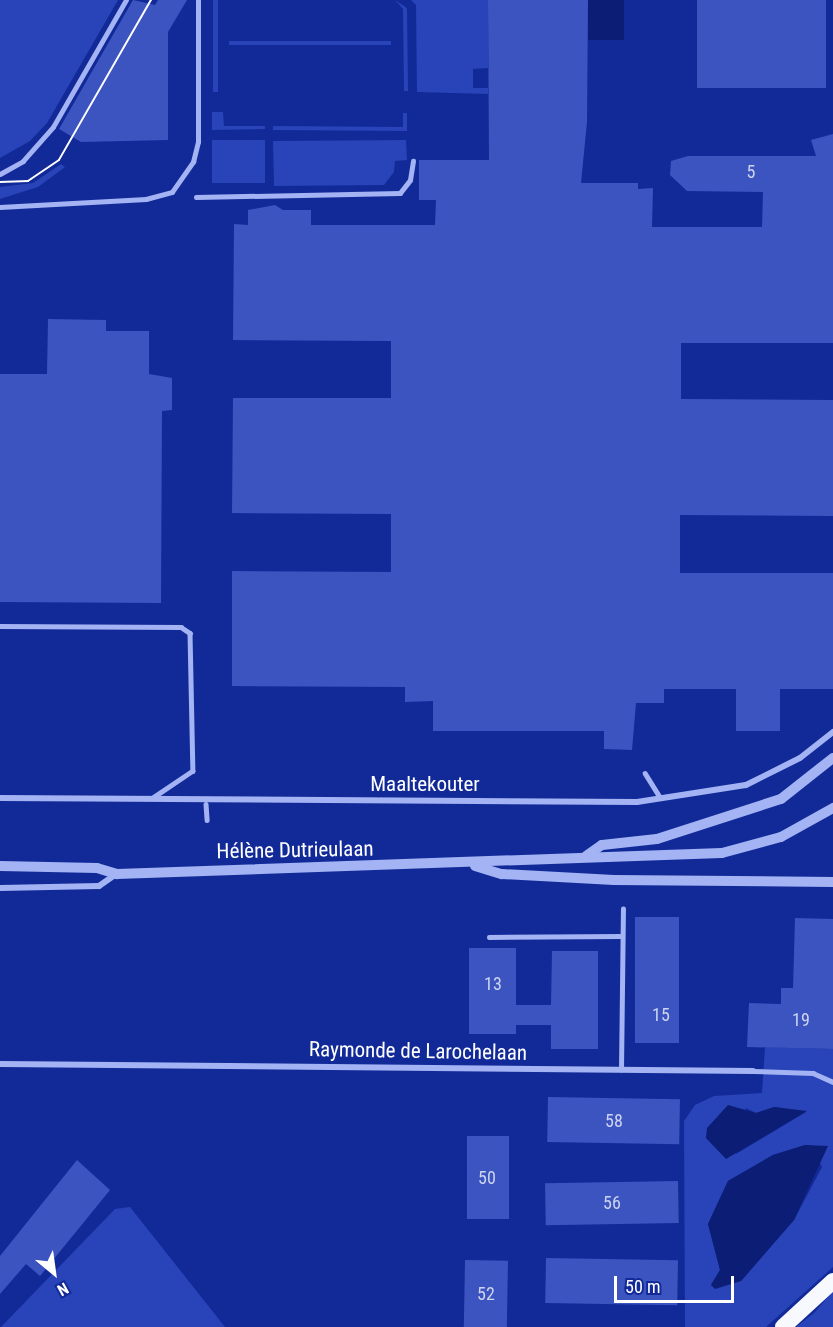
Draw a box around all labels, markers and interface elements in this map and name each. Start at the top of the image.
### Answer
house number: 5 [747,161,755,183]
street label: Maaltekouter [370,771,480,797]
street label: Hélène Dutrieulaan [216,836,374,864]
house number: 13 [484,973,502,995]
house number: 15 [652,1004,670,1026]
house number: 19 [792,1009,810,1031]
street label: Raymonde de Larochelaan [309,1036,527,1066]
house number: 58 [605,1110,623,1132]
house number: 50 [478,1167,496,1189]
house number: 56 [603,1192,621,1214]
north arrow [24,1243,84,1303]
scale bar [617,1264,737,1302]
text: 50 m [625,1276,660,1297]
text: N [54,1278,72,1300]
house number: 52 [477,1283,495,1305]

